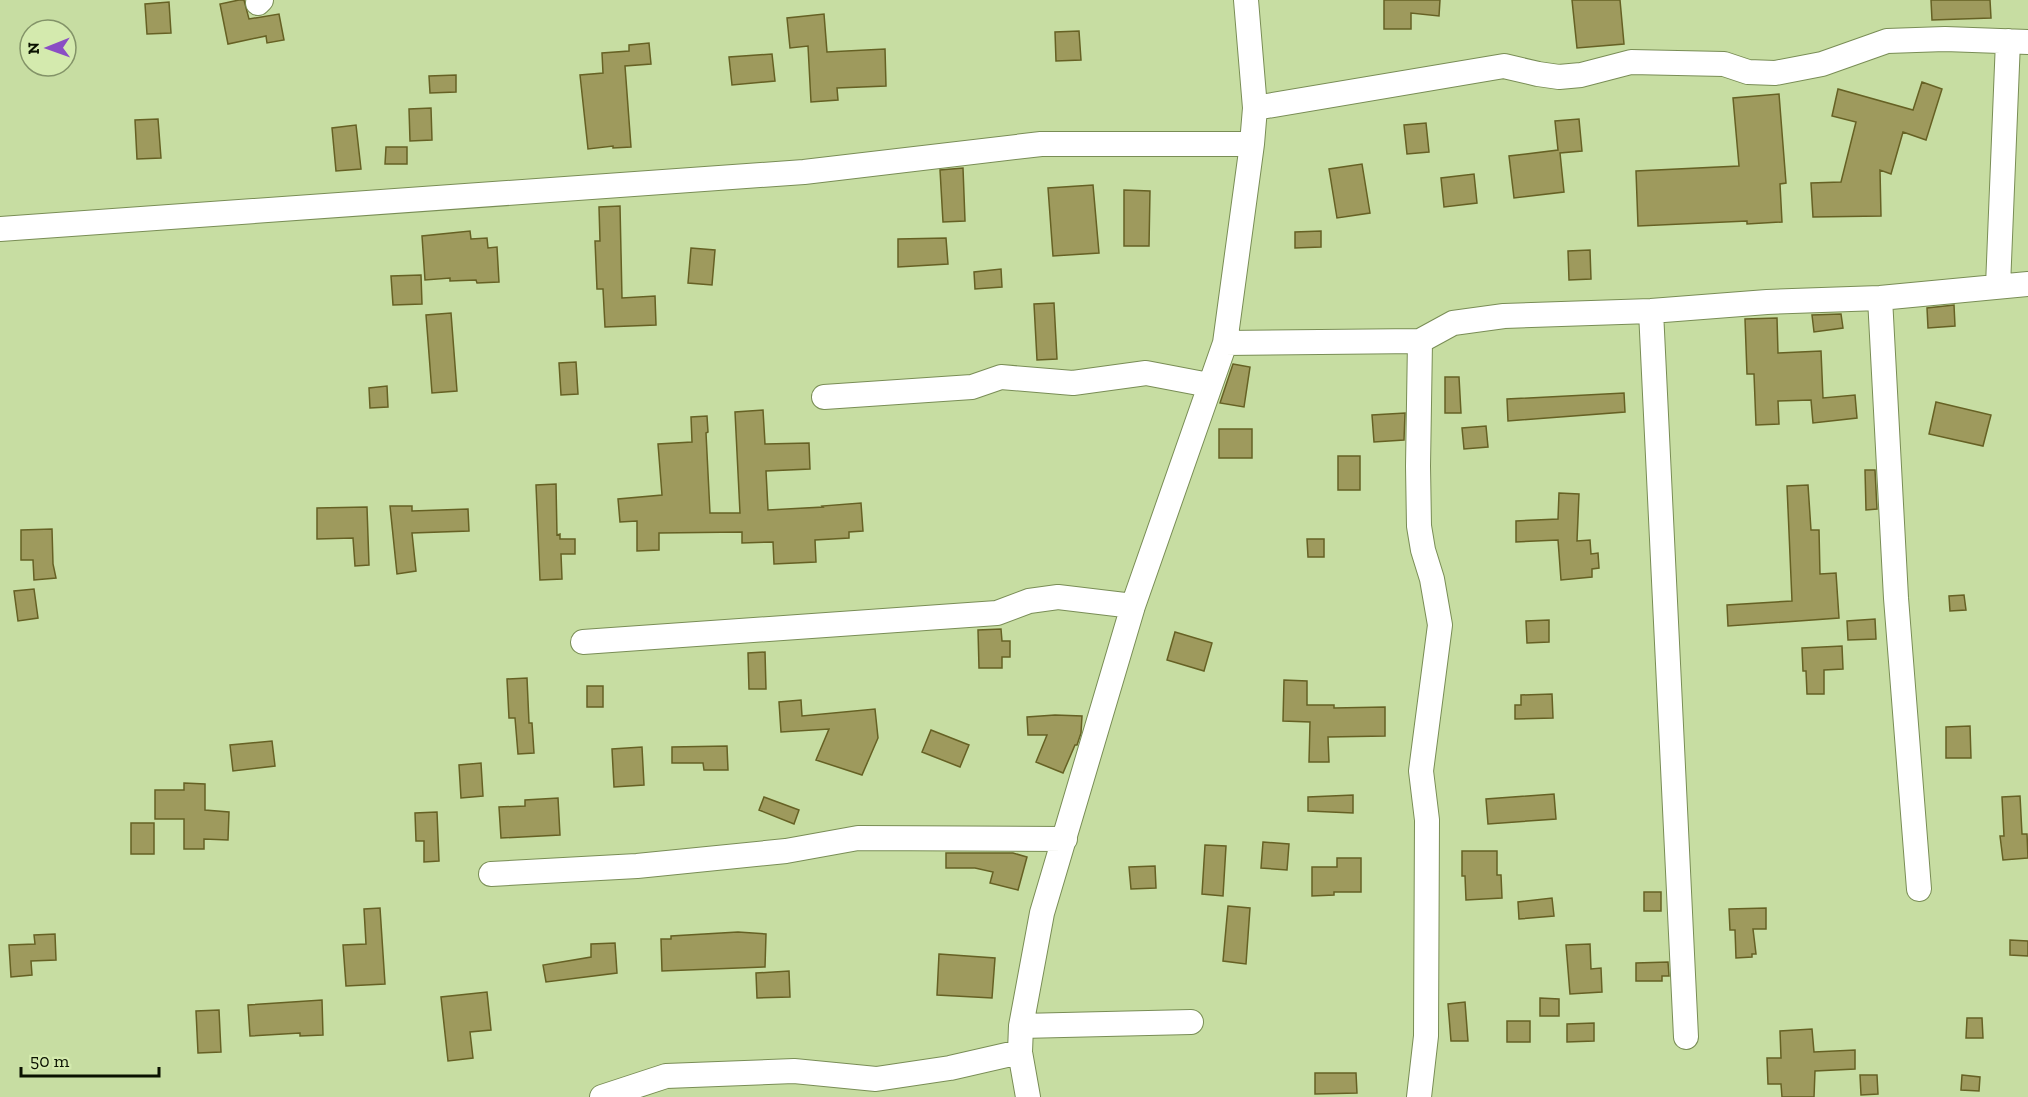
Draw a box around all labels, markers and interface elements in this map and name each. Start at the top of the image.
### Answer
north arrow [18,18,78,78]
text: N [24,42,43,55]
scale bar [21,1040,159,1078]
text: 50 m [30,1050,70,1072]

